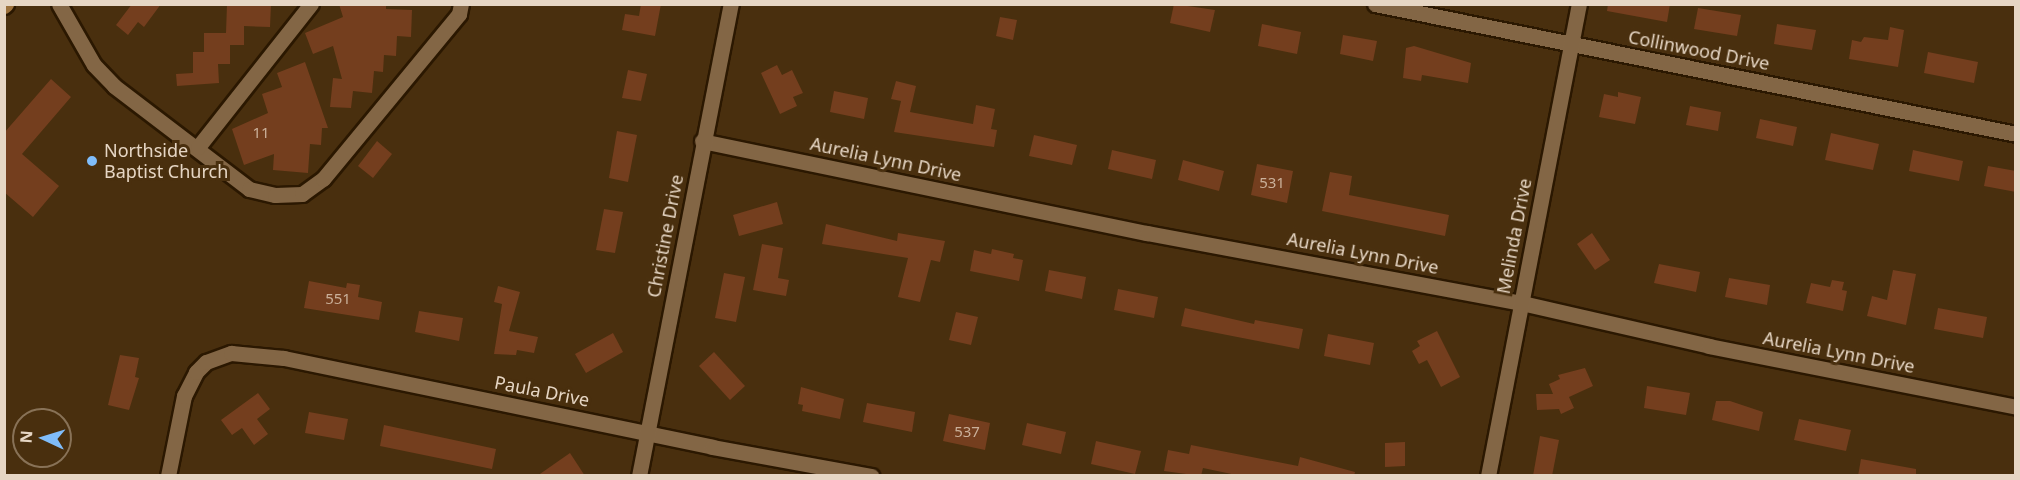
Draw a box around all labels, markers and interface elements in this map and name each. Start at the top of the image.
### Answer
street label: Collinwood Drive [1627,26,1771,74]
house number: 11 [252,124,270,142]
street label: Aurelia Lynn Drive [808,132,964,186]
place label: Northside Baptist Church [104,140,228,182]
marker: Northside Baptist Church [85,154,99,168]
street label: Christine Drive [642,173,688,299]
house number: 531 [1259,174,1285,192]
street label: Melinda Drive [1492,176,1536,296]
street label: Aurelia Lynn Drive [1285,228,1441,278]
house number: 551 [325,290,351,308]
street label: Aurelia Lynn Drive [1761,327,1917,377]
street label: Paula Drive [493,371,591,411]
north arrow [12,408,72,468]
house number: 537 [954,423,980,441]
text: N [15,430,37,444]

